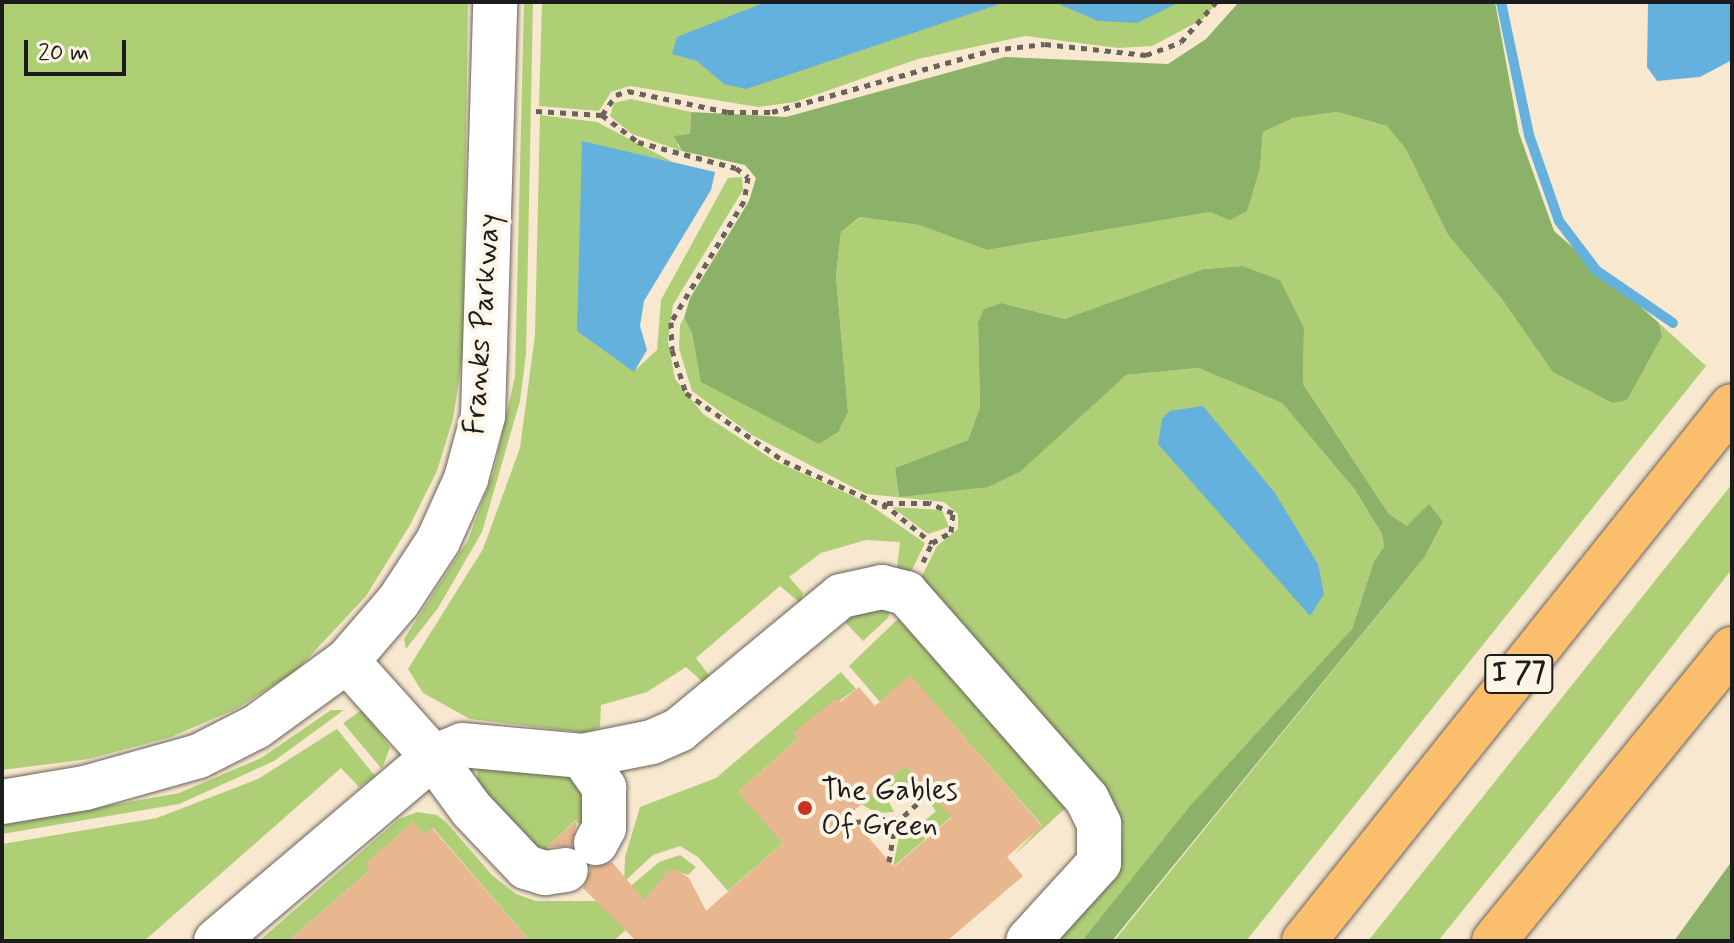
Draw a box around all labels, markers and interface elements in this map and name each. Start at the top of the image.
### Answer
scale bar [28,24,130,74]
text: 20 m [38,38,89,69]
street label: Franks Parkway [458,216,508,432]
road number: I 77 [1483,650,1555,698]
place label: The Gables Of Green [821,773,960,844]
marker: The Gables Of Green [796,799,814,817]

